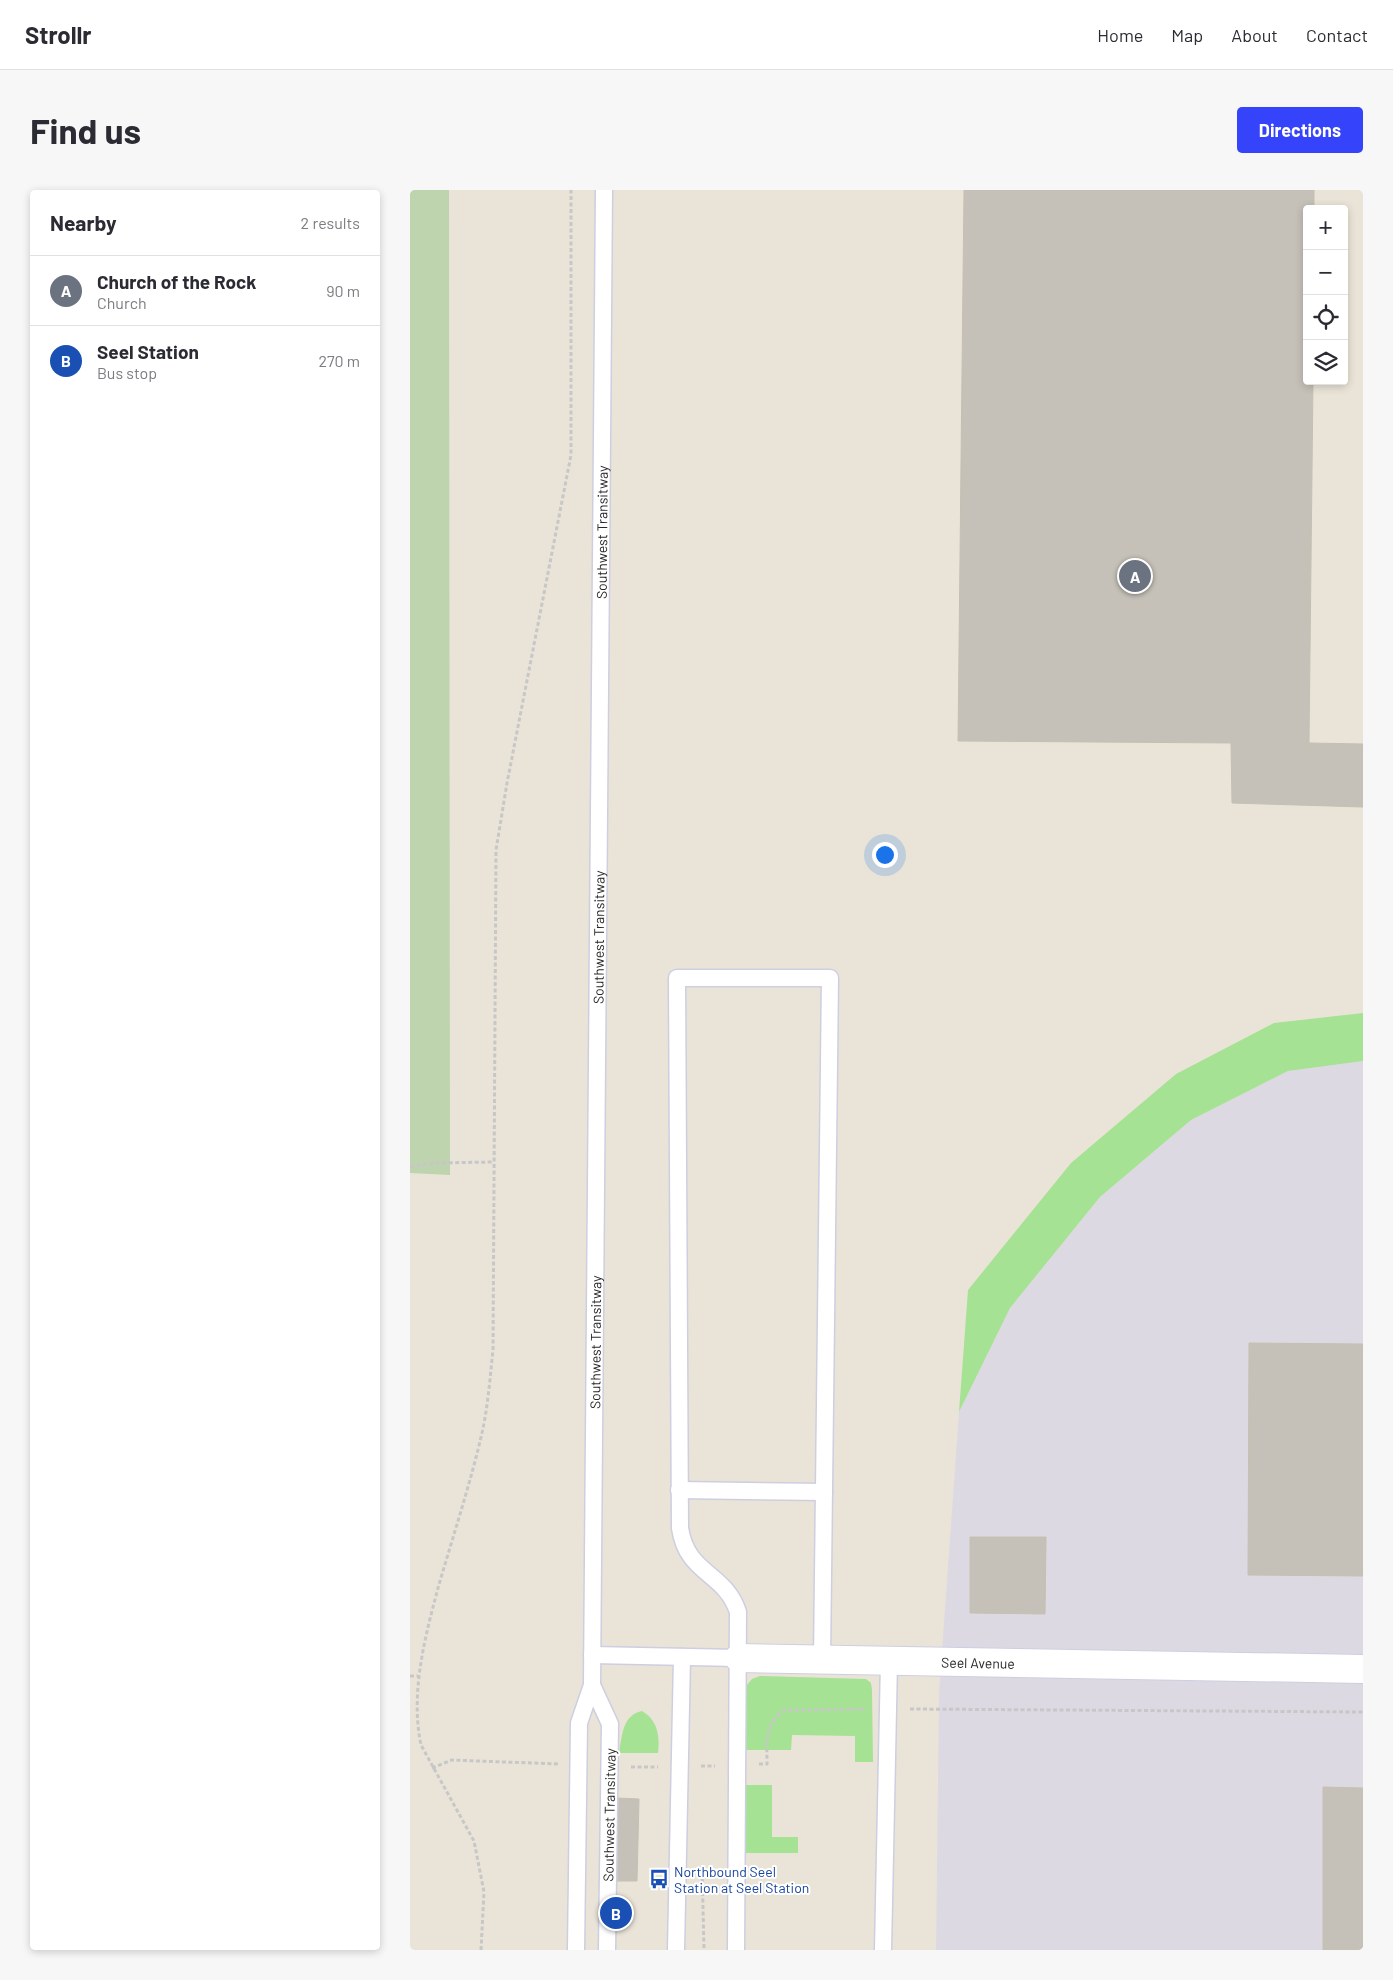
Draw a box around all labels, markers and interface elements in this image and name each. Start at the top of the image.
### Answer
text: Strollr [25,20,92,49]
text: Home [1097,24,1143,46]
text: Map [1171,24,1203,46]
text: About [1231,24,1278,46]
text: Contact [1306,24,1368,46]
button: Directions [1237,107,1363,153]
text: Find us [30,109,141,151]
map controls [1303,205,1348,385]
button: + [1303,205,1348,250]
text: Nearby [50,210,116,235]
text: 2 results [301,213,360,232]
button: − [1303,250,1348,295]
text: Church of the Rock [97,270,256,293]
text: A [61,281,71,300]
text: 90 m [326,281,360,300]
text: Church [97,293,147,312]
button: locate [1303,295,1348,340]
text: Seel Station [97,340,199,363]
button: layers [1303,340,1348,385]
text: B [61,351,71,370]
text: 270 m [318,351,360,370]
text: Bus stop [97,363,157,382]
street label: Southwest Transitway [592,465,610,599]
pin: A [1119,557,1151,595]
your location [872,842,898,868]
street label: Southwest Transitway [589,870,607,1004]
street label: Southwest Transitway [586,1275,604,1409]
street label: Seel Avenue [941,1653,1015,1671]
street label: Southwest Transitway [599,1748,619,1882]
place label: Northbound Seel Station at Seel Station [674,1863,809,1896]
bus stop icon: Northbound Seel Station at Seel Station [648,1868,670,1890]
pin: B [600,1894,632,1932]

